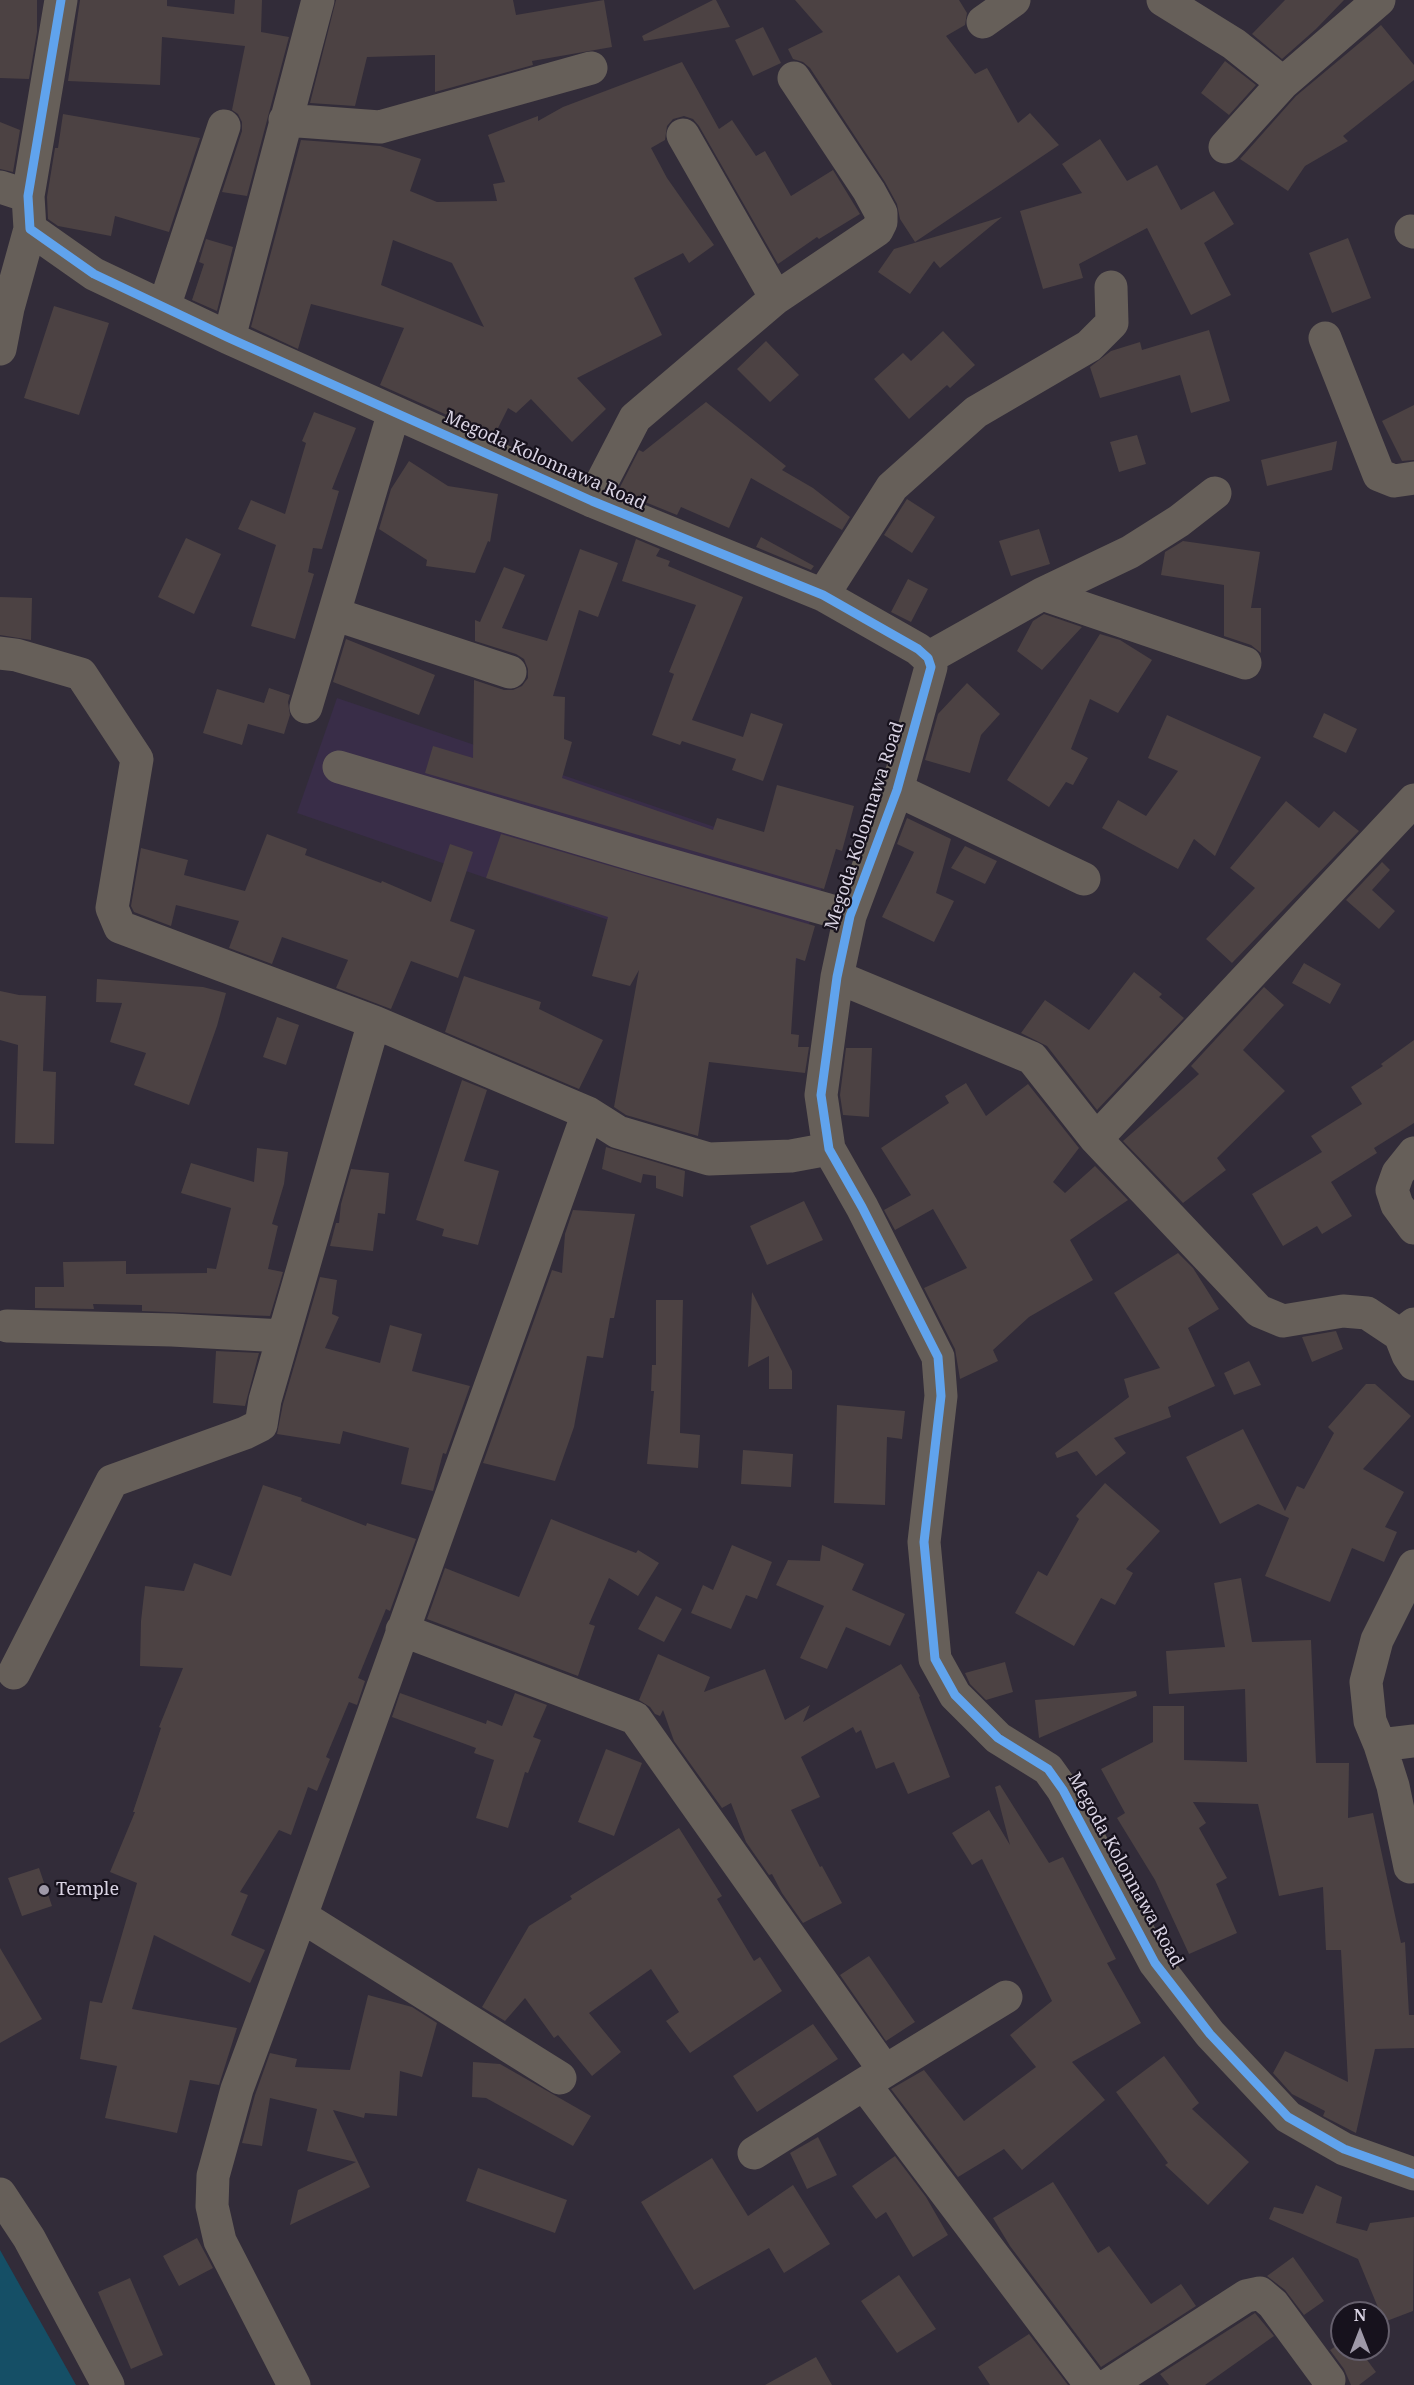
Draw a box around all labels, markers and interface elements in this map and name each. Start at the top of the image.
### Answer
street label: Megoda Kolonnawa Road [441,407,649,515]
street label: Megoda Kolonnawa Road [821,719,909,933]
street label: Megoda Kolonnawa Road [1063,1769,1187,1971]
place label: Temple [56,1879,119,1901]
marker: Temple [37,1883,51,1897]
north arrow [1330,2301,1390,2361]
text: N [1354,2304,1366,2326]

